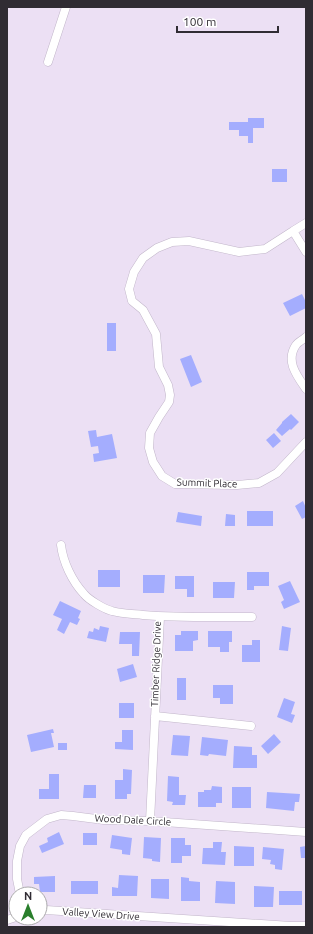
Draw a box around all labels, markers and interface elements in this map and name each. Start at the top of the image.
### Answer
scale bar [177,8,278,34]
text: 100 m [183,15,216,28]
street label: Summit Place [176,476,238,490]
street label: Timber Ridge Drive [149,621,163,707]
street label: Wood Dale Circle [94,813,172,827]
north arrow [8,886,48,926]
text: N [24,890,32,902]
street label: Valley View Drive [62,906,140,922]

